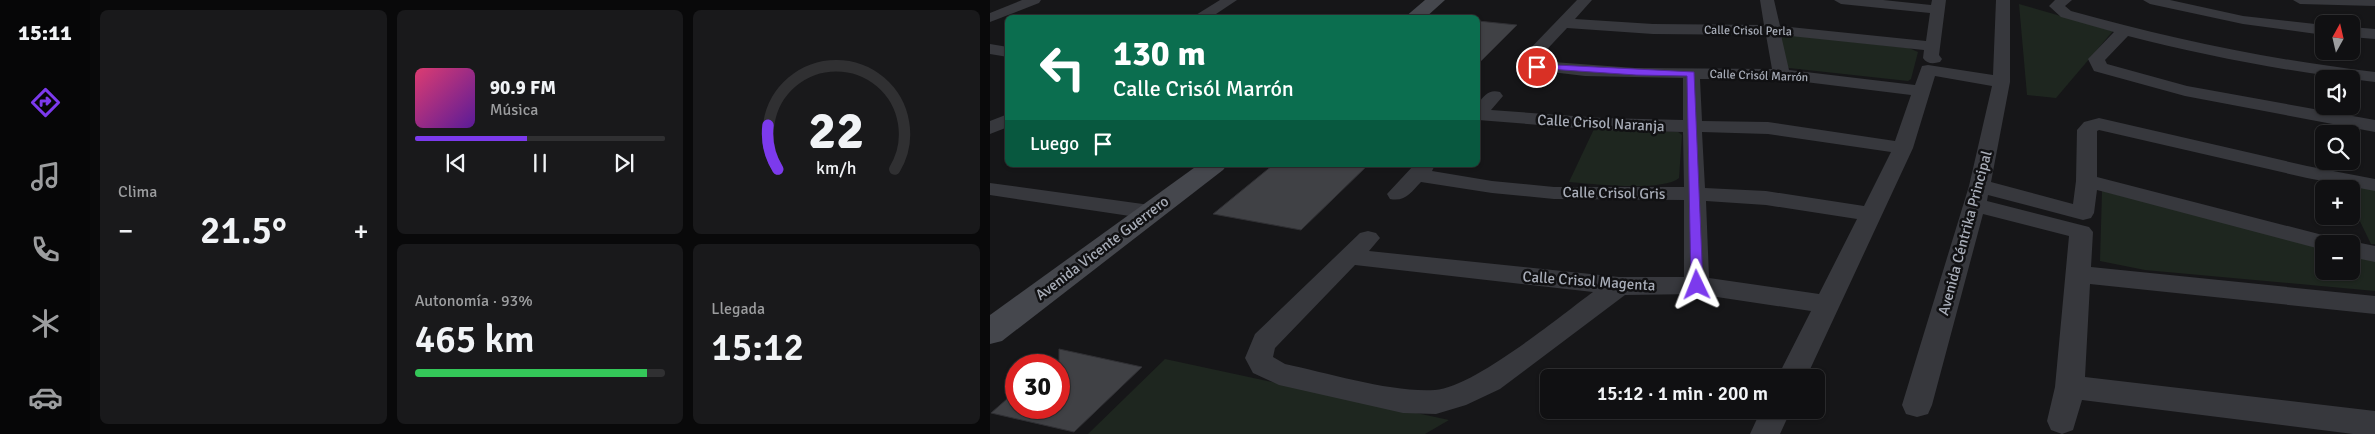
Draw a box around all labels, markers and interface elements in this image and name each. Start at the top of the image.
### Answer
north arrow [2315,15,2360,60]
map controls [2315,15,2360,280]
text: 15:11 [18,19,72,46]
street label: Calle Crisol Perla [1704,23,1792,39]
text: 130 m [1113,32,1206,75]
icon: left [1030,35,1095,100]
pin [1516,46,1558,88]
icon: arrive [1523,53,1551,81]
street label: Calle Crisól Marrón [1709,67,1809,85]
button: sound [2315,70,2360,115]
text: Calle Crisól Marrón [1113,75,1294,102]
text: 90.9 FM [490,76,556,100]
icon: directions [28,85,63,120]
text: 22 [809,99,865,163]
text: Música [490,100,538,120]
street label: Calle Crisol Naranja [1537,111,1665,135]
button: search [2315,125,2360,170]
icon: arrive [1089,130,1117,158]
text: Luego [1030,132,1079,156]
icon: previous [442,149,470,177]
icon: pause [526,149,554,177]
icon: next [610,149,638,177]
street label: Avenida Céntrika Principal [1934,149,1996,317]
text: km/h [816,157,857,179]
icon: music [28,159,63,194]
button: + [2315,180,2360,225]
text: Clima [118,182,157,202]
street label: Calle Crisol Gris [1562,183,1666,203]
street label: Avenida Vicente Guerrero [1032,192,1172,304]
text: 21.5° [200,207,287,254]
text: − [118,214,133,248]
text: + [354,214,369,248]
icon: phone [28,232,63,267]
button: − [2315,235,2360,280]
position arrow [1670,258,1722,310]
street label: Calle Crisol Magenta [1522,267,1656,295]
text: Autonomía · 93% [415,291,533,311]
text: Llegada [711,299,765,319]
icon: climate [28,306,63,341]
text: 465 km [415,316,535,363]
text: 15:12 [711,324,804,371]
speed limit sign: 30 [1005,354,1070,419]
icon: car [28,380,63,415]
text: 15:12 · 1 min · 200 m [1597,382,1768,406]

